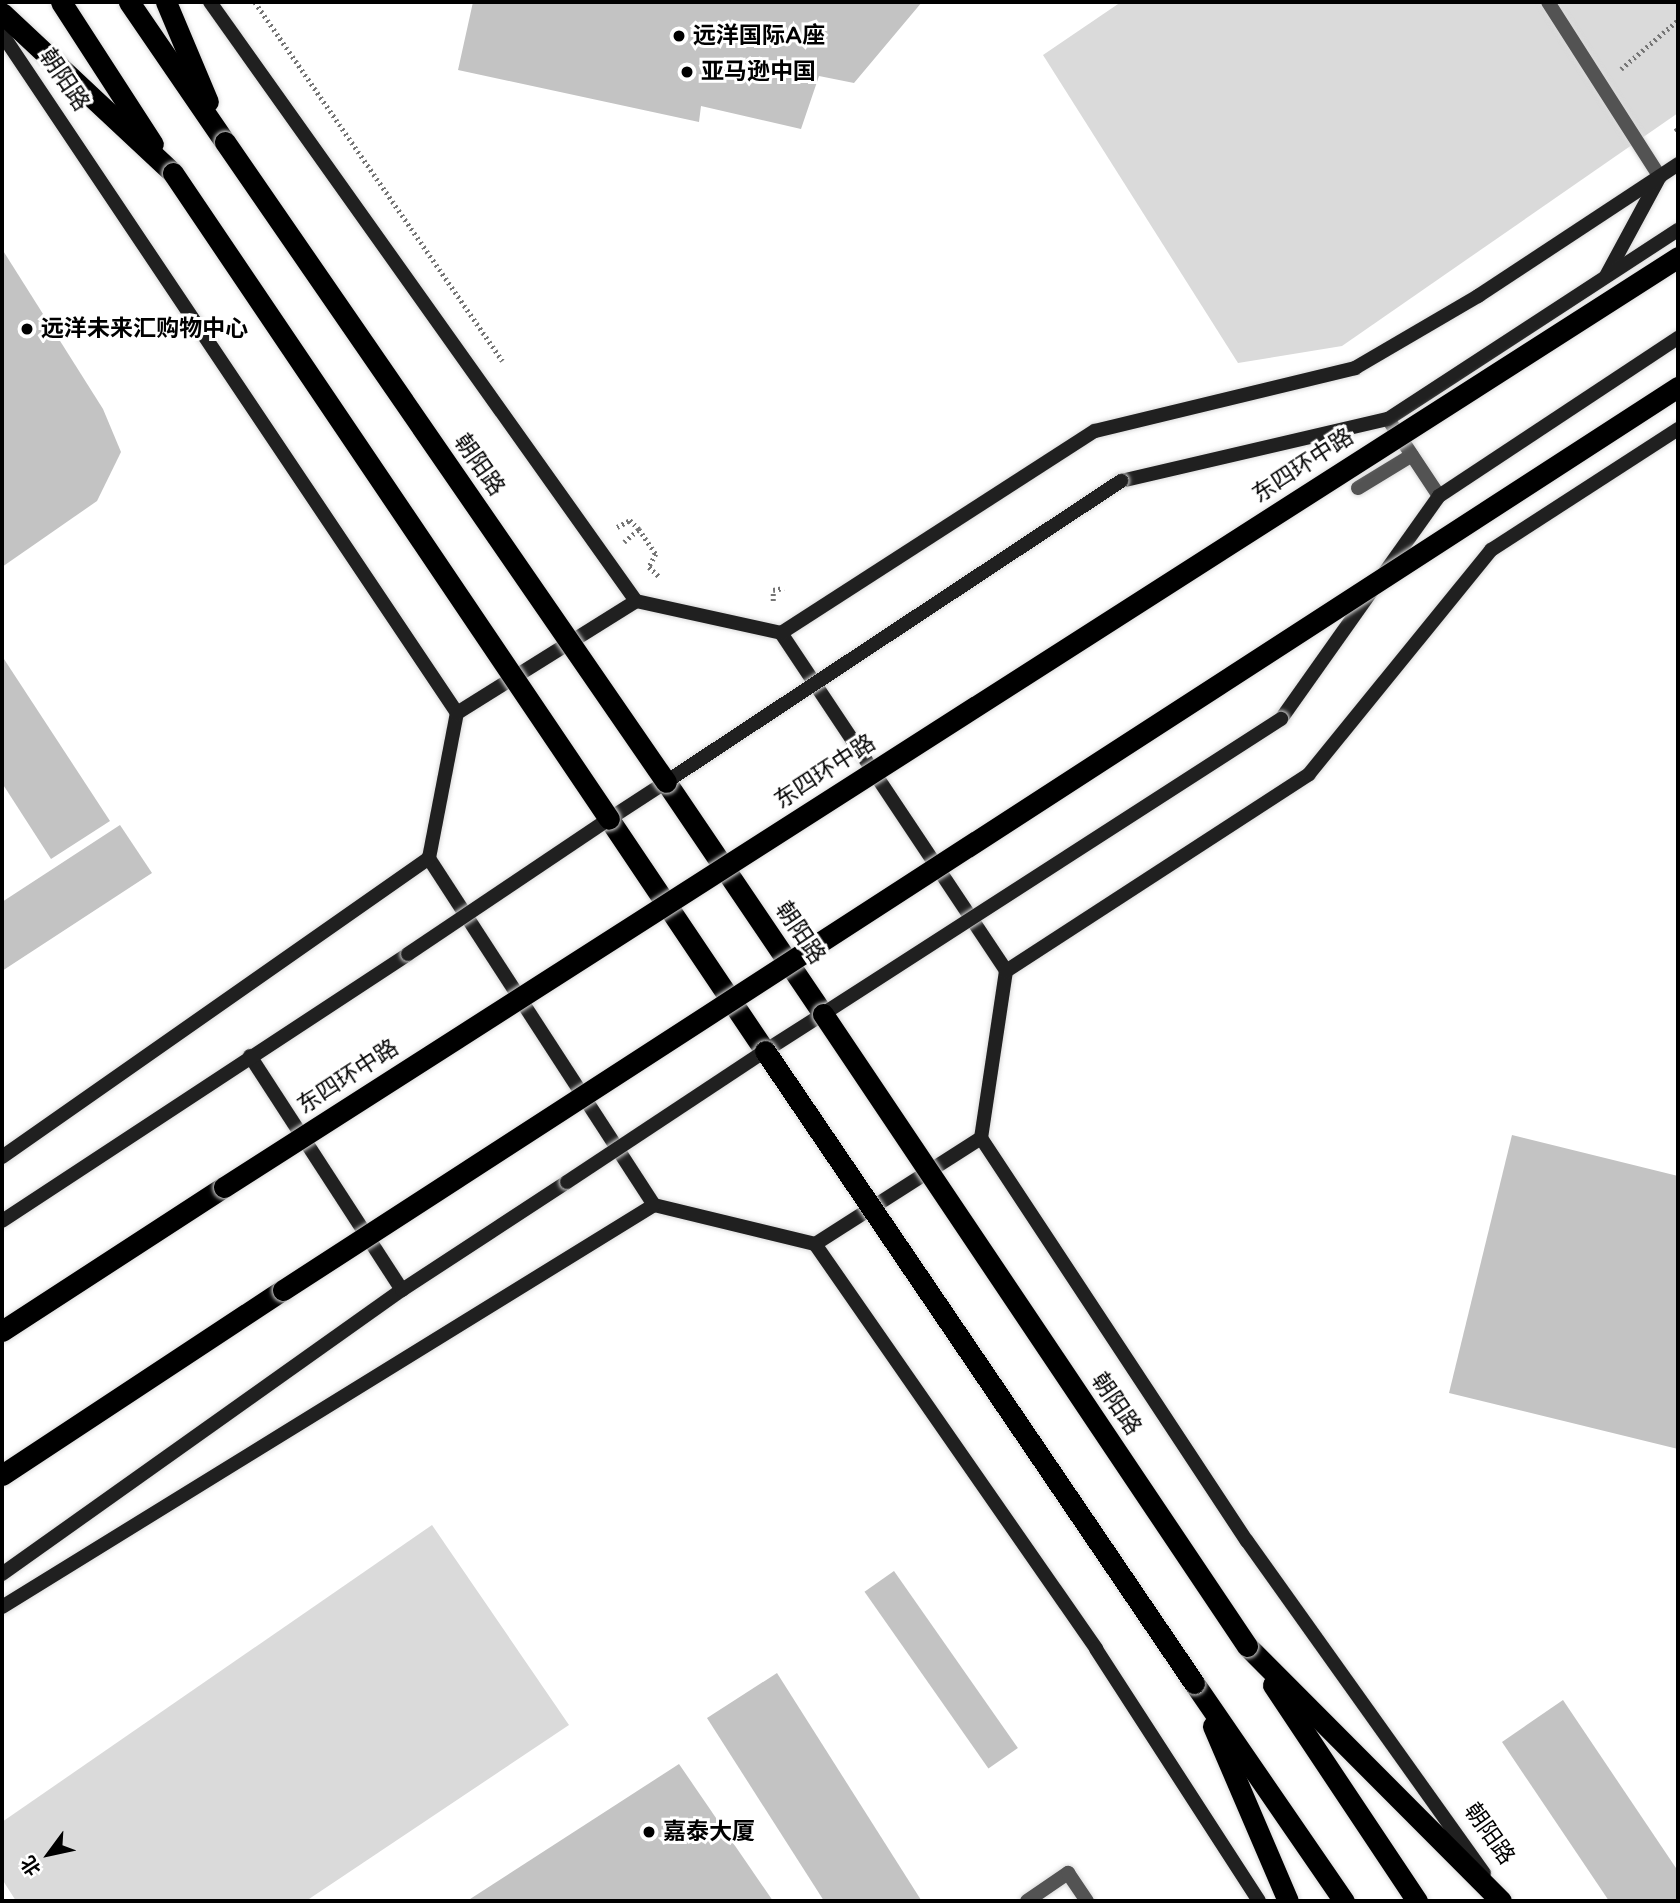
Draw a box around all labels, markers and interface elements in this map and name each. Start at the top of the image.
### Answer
place label: 远洋国际A座 [693,22,825,50]
marker: 远洋国际A座 [671,28,687,44]
street label: 朝阳路 [33,44,95,116]
place label: 亚马逊中国 [701,58,816,86]
marker: 亚马逊中国 [679,64,695,80]
place label: 远洋未来汇购物中心 [41,315,248,343]
marker: 远洋未来汇购物中心 [19,321,35,337]
street label: 东四环中路 [1247,423,1359,509]
street label: 朝阳路 [448,429,510,501]
street label: 东四环中路 [769,729,881,815]
street label: 朝阳路 [769,897,831,969]
street label: 东四环中路 [292,1034,404,1120]
street label: 朝阳路 [1085,1368,1147,1440]
street label: 朝阳路 [1458,1798,1520,1870]
place label: 嘉泰大厦 [663,1818,755,1846]
north arrow [14,1819,84,1889]
marker: 嘉泰大厦 [641,1824,657,1840]
text: 北 [17,1851,46,1879]

